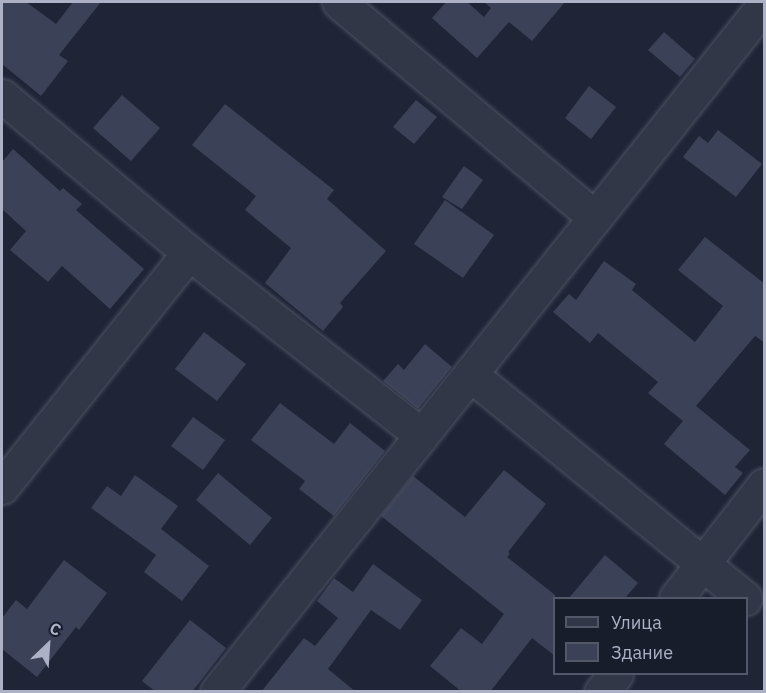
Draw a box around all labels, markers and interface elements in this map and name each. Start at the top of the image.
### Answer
legend [553,597,748,675]
text: Улица [611,611,662,634]
north arrow [18,615,78,675]
text: С [47,617,65,640]
text: Здание [611,641,673,664]

